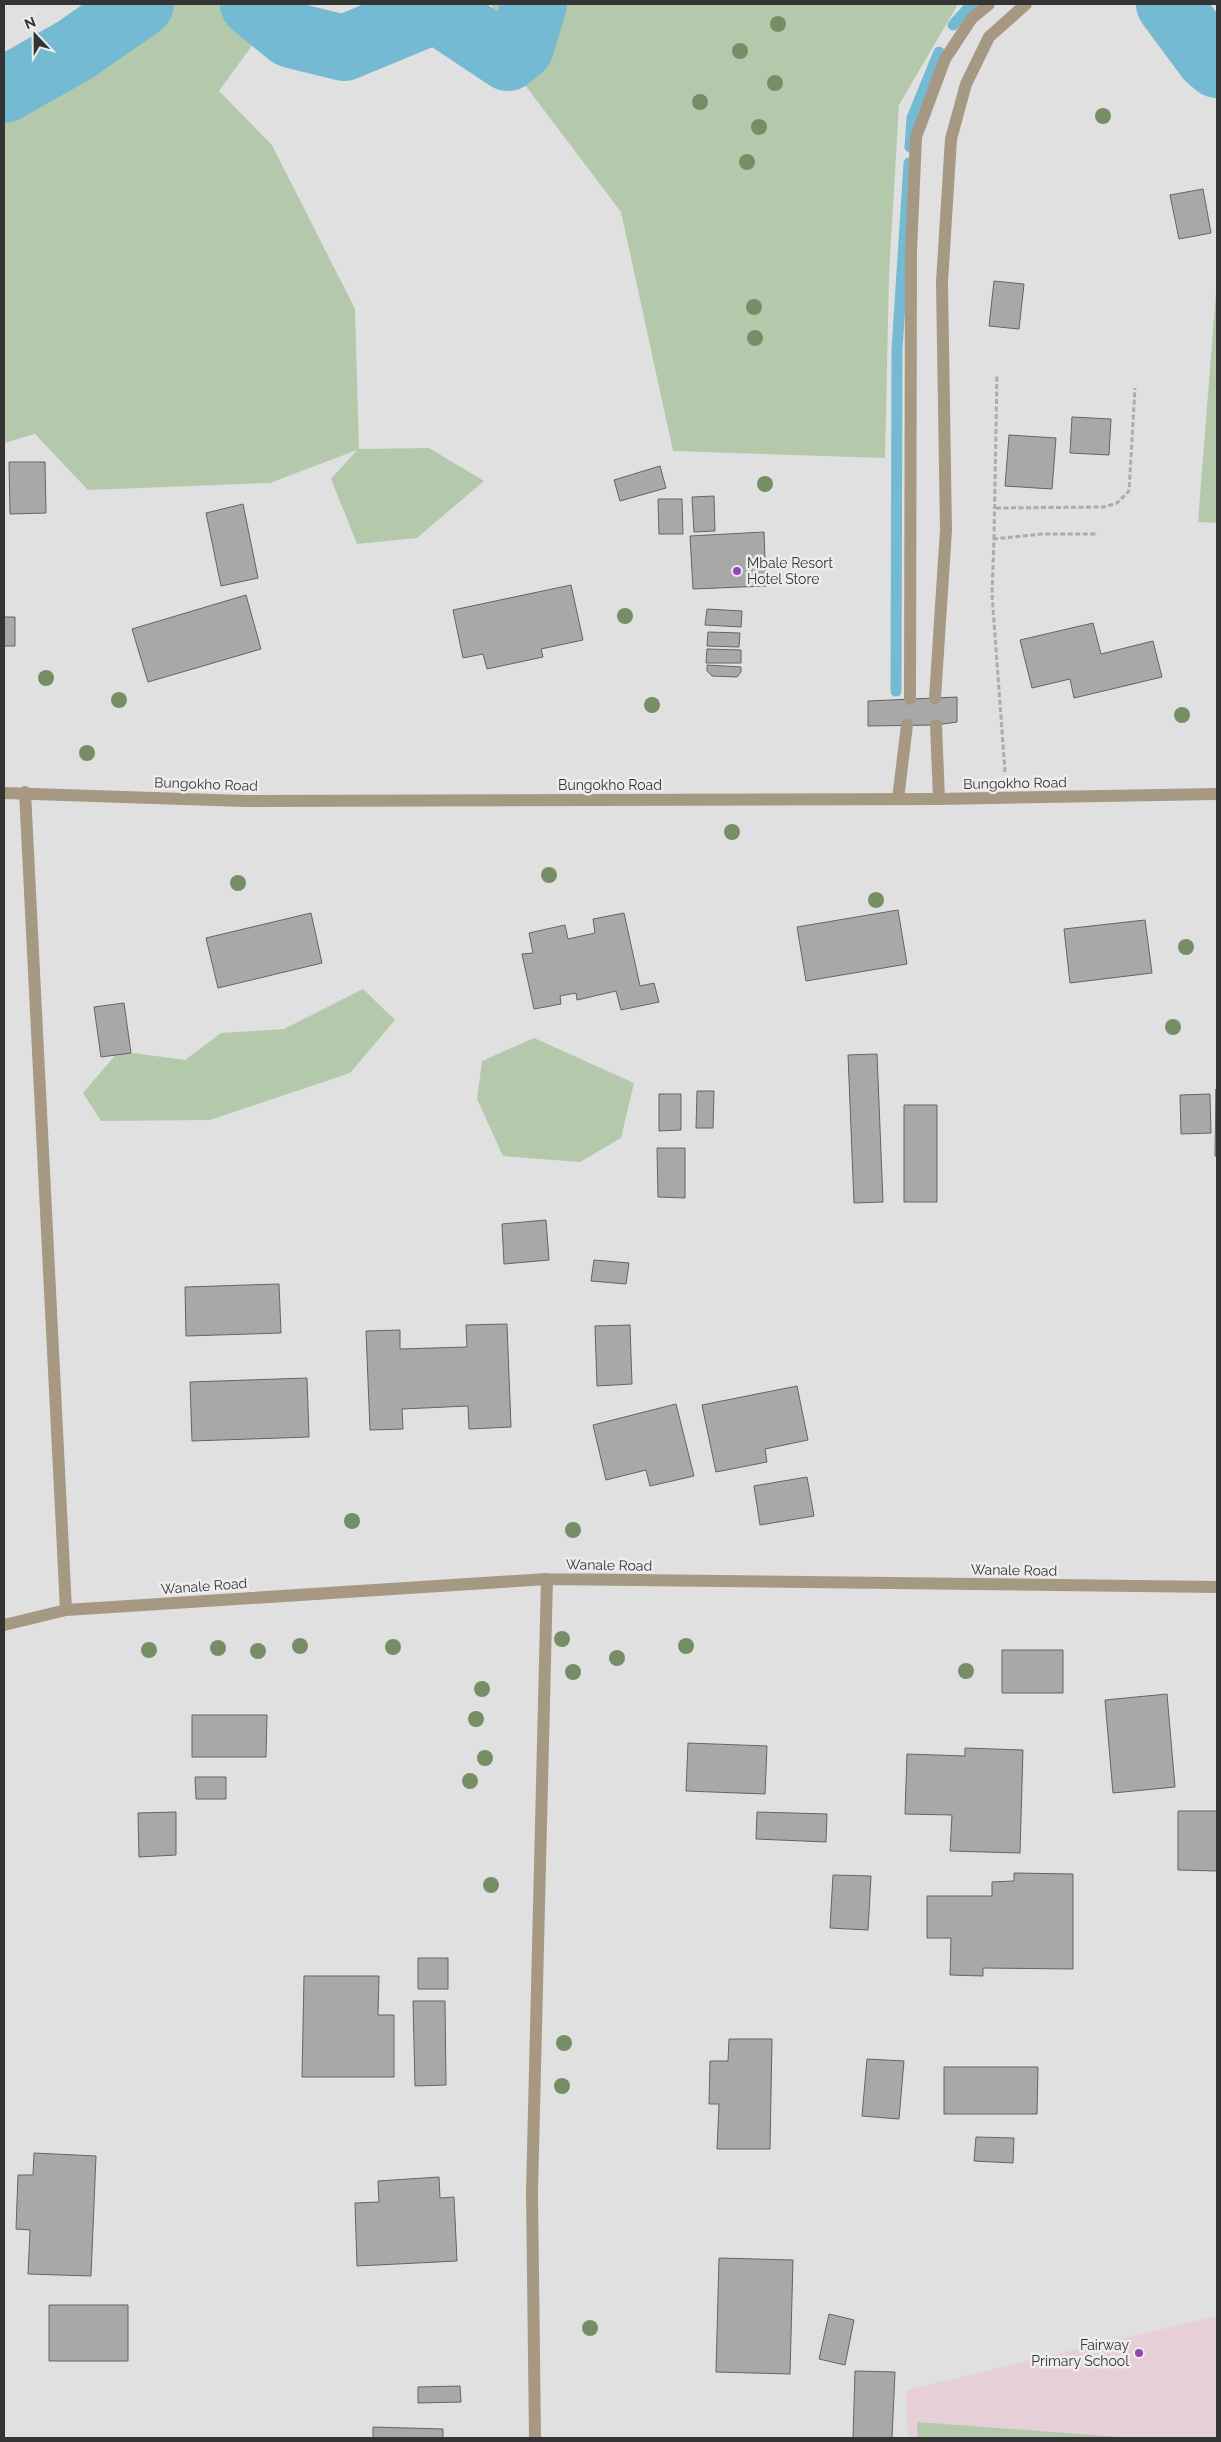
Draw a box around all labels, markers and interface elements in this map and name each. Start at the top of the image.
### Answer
north arrow [10,10,60,60]
text: N [22,14,38,32]
place label: Mbale Resort Hotel Store [747,555,833,587]
marker: Mbale Resort Hotel Store [731,565,743,577]
street label: Bungokho Road [154,774,258,794]
street label: Bungokho Road [963,774,1067,792]
street label: Bungokho Road [558,777,662,793]
street label: Wanale Road [566,1556,652,1574]
street label: Wanale Road [971,1561,1057,1579]
street label: Wanale Road [160,1575,248,1597]
place label: Fairway Primary School [1031,2337,1129,2369]
marker: Fairway Primary School [1133,2347,1145,2359]

